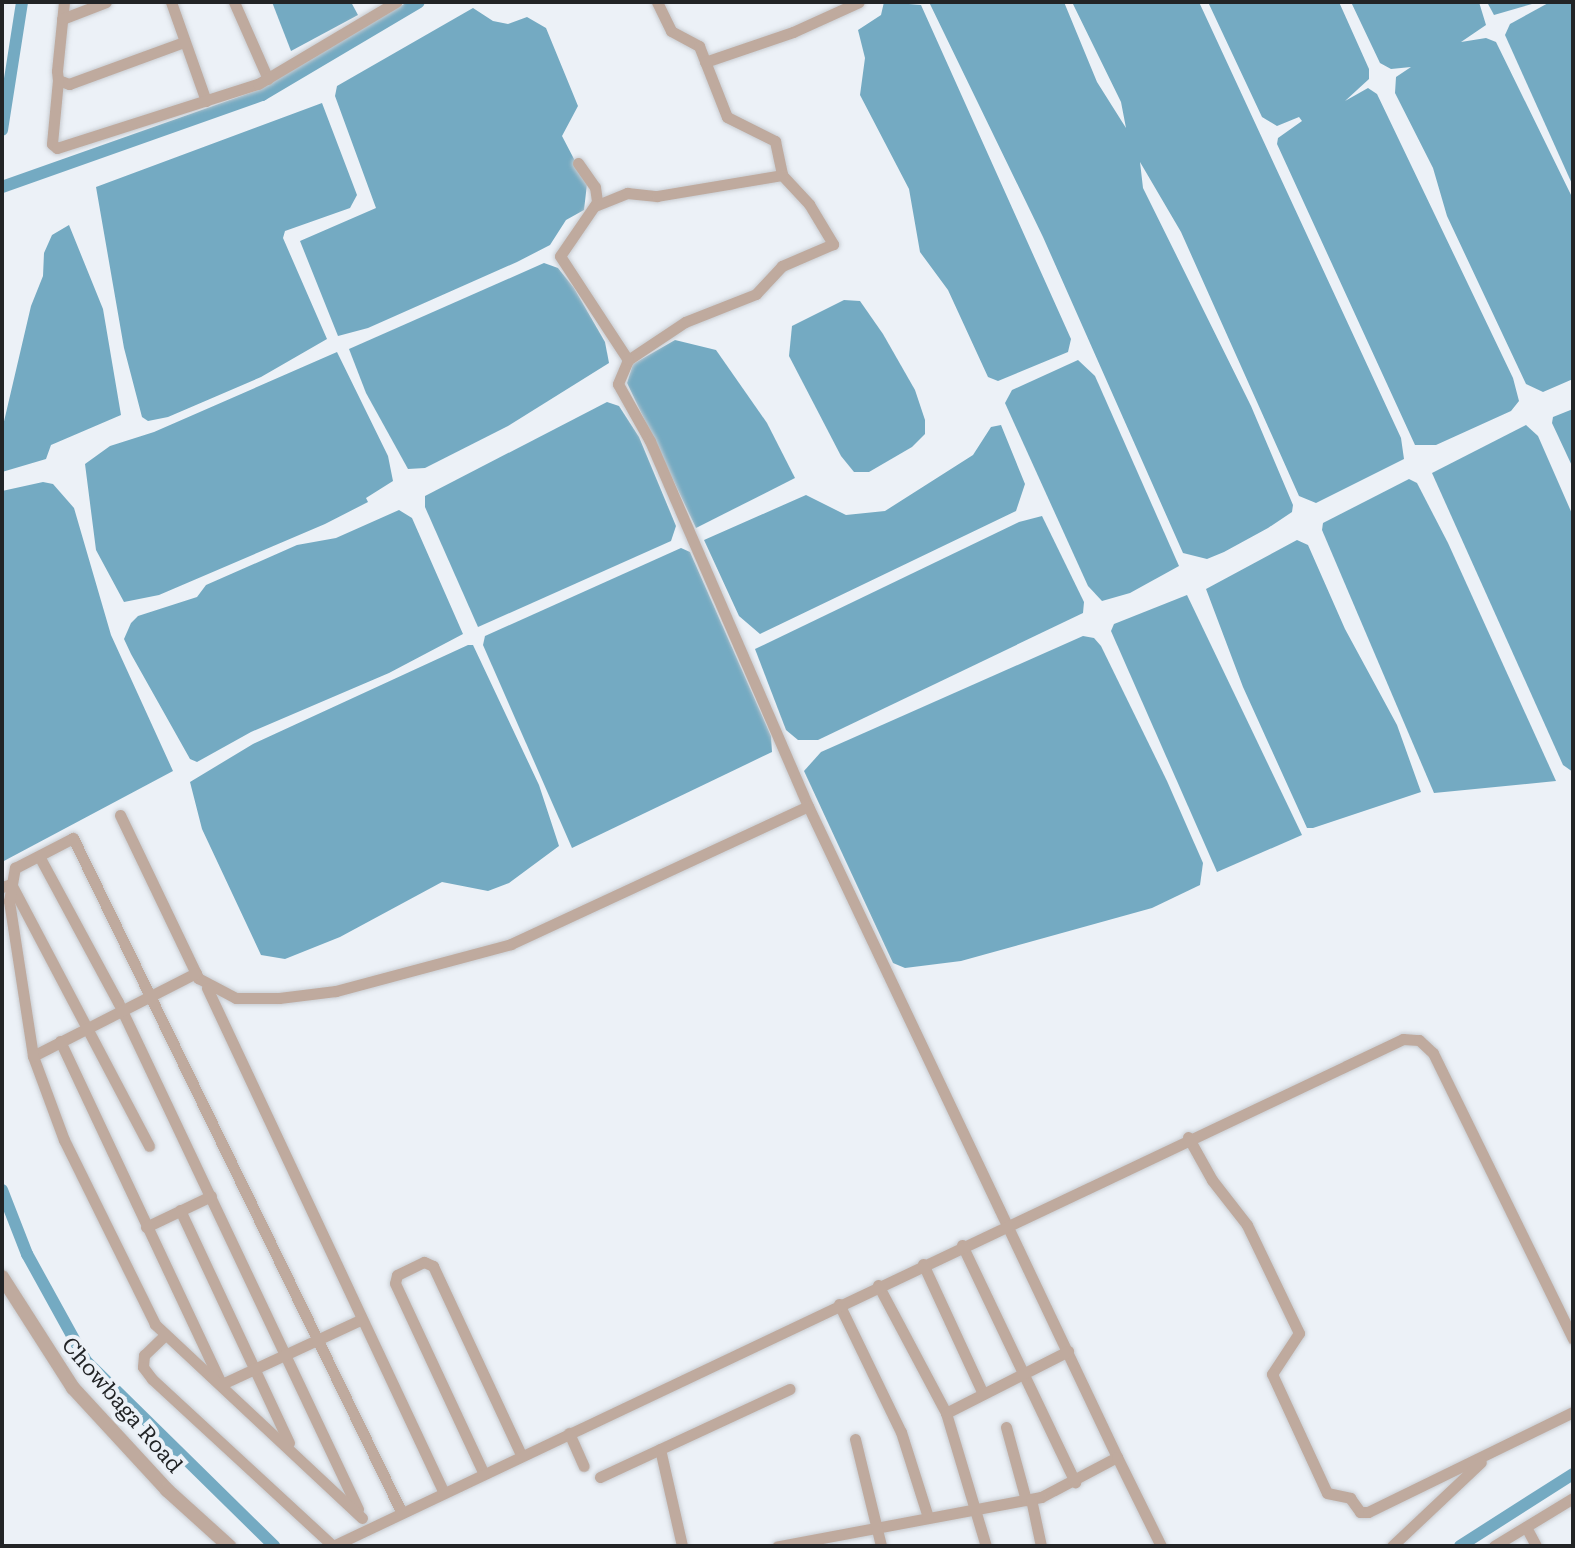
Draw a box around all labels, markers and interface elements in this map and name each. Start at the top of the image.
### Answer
street label: Chowbaga Road [56,1332,188,1478]

